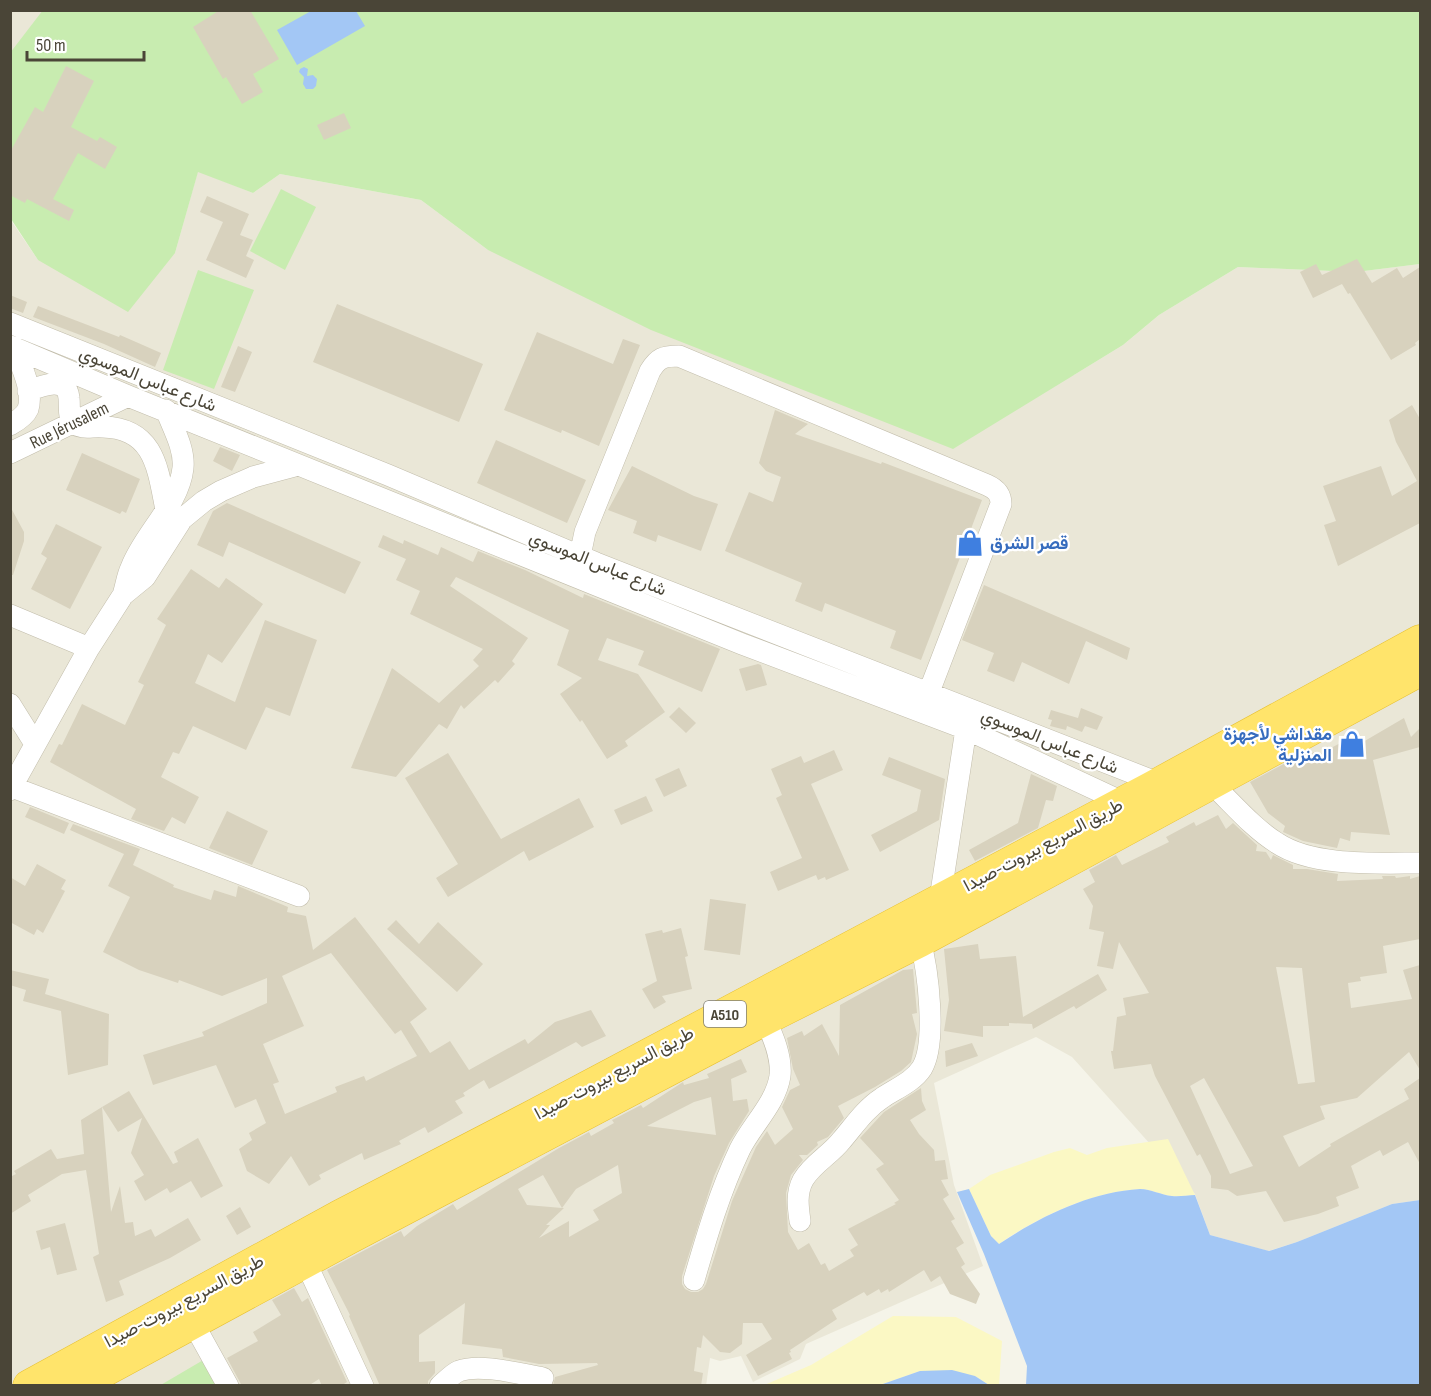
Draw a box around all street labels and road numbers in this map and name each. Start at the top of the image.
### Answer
street label: شارع عباس الموسوي [75,342,219,420]
street label: Rue Jérusalem [26,397,112,454]
street label: شارع عباس الموسوي [525,526,669,604]
street label: شارع عباس الموسوي [977,704,1121,782]
street label: طريق السريع بيروت-صيدا [960,794,1127,897]
road number: A510 [704,1001,746,1027]
street label: طريق السريع بيروت-صيدا [531,1022,698,1125]
street label: طريق السريع بيروت-صيدا [101,1250,268,1353]

